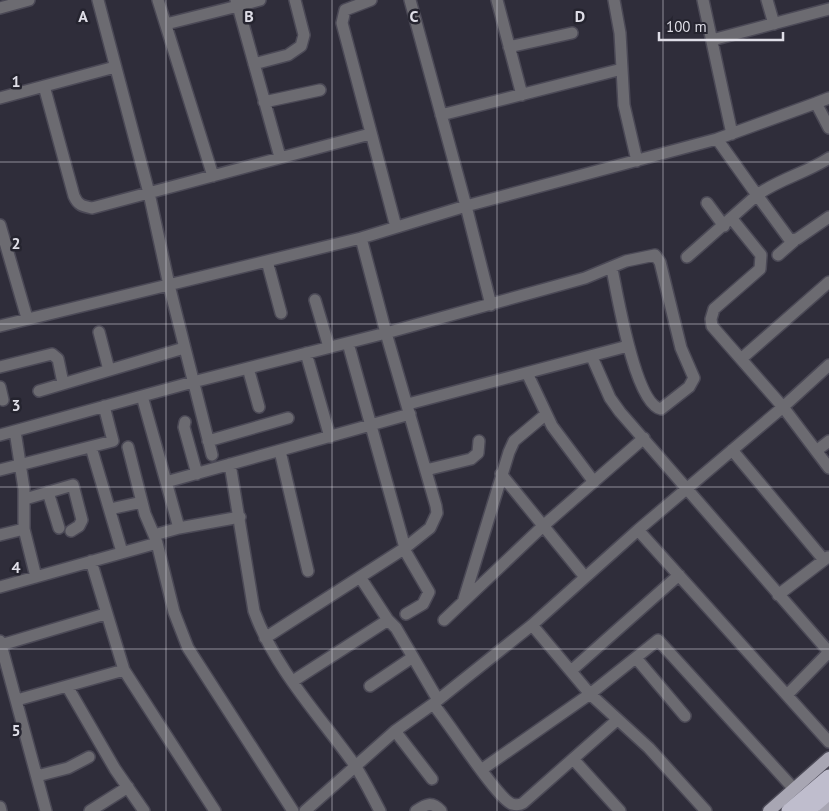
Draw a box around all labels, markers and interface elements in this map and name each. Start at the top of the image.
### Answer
text: A [78,6,88,26]
text: B [244,6,254,26]
text: C [410,6,419,26]
text: D [575,6,585,26]
scale bar [659,10,783,42]
text: 100 m [666,17,707,36]
text: 1 [11,71,21,91]
text: 2 [11,233,21,253]
text: 3 [11,395,21,415]
text: 4 [11,557,21,577]
text: 5 [11,720,21,740]

